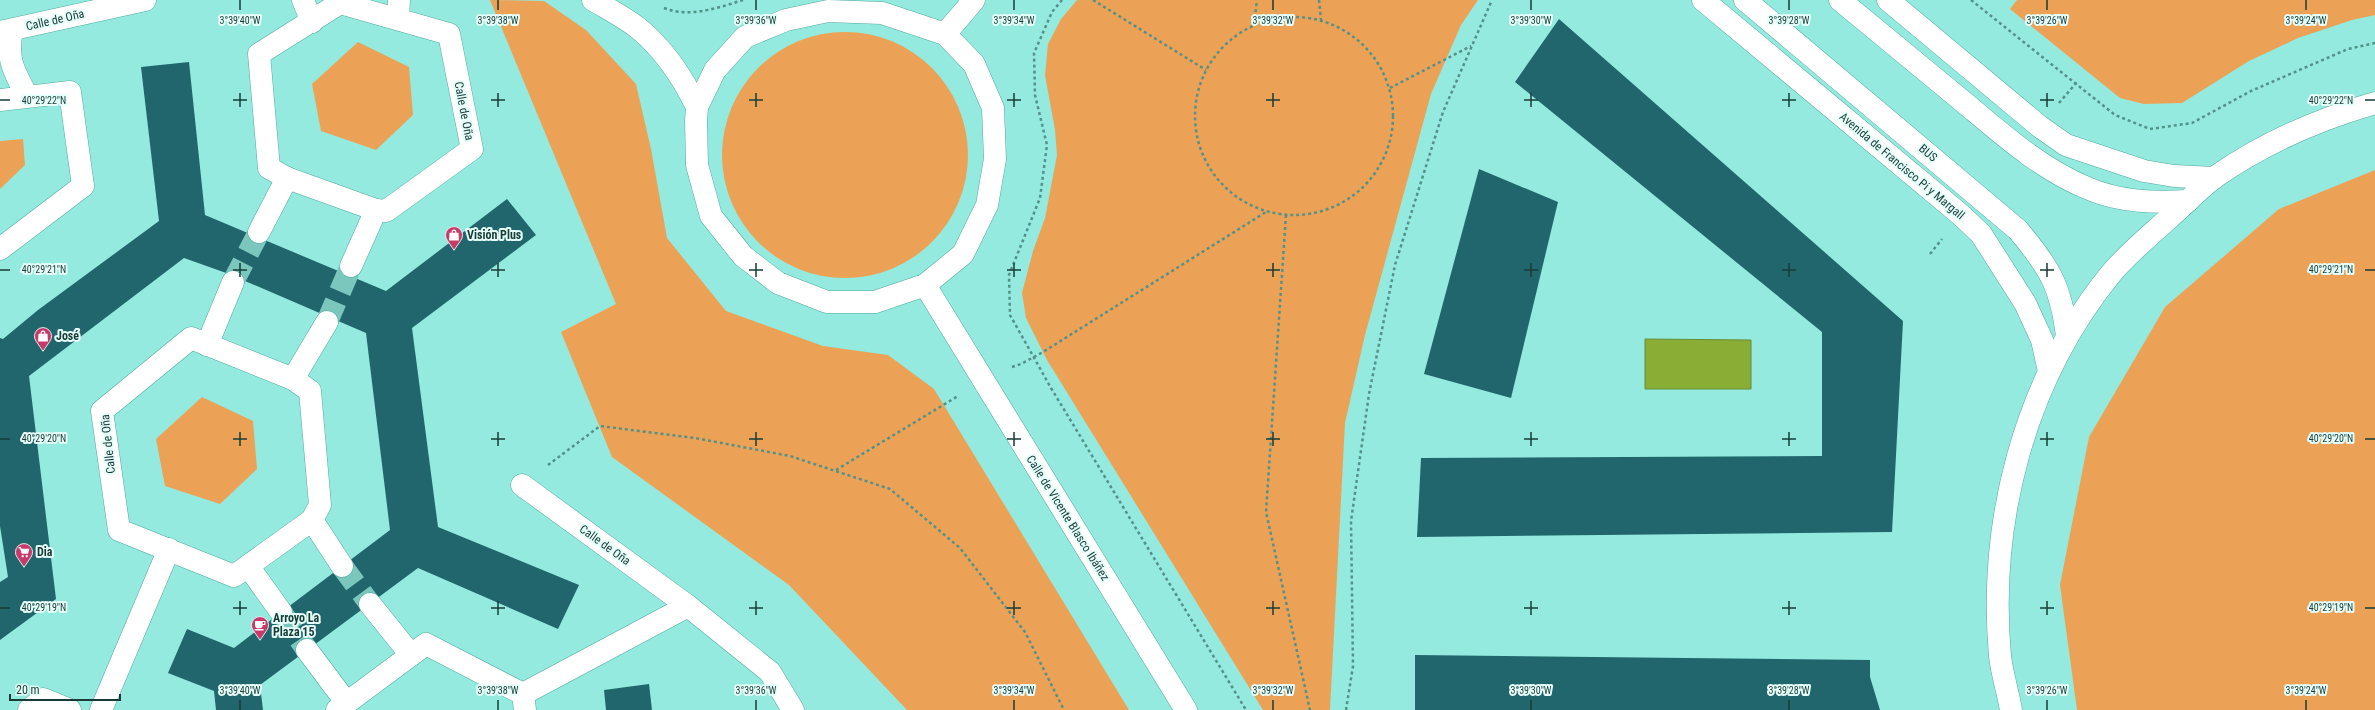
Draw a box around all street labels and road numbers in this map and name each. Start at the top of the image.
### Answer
street label: Calle de Oña [24,6,86,34]
street label: Calle de Oña [451,80,477,142]
street label: Avenida de Francisco Pi y Margall [1837,110,1967,222]
street label: BUS [1916,141,1940,165]
street label: Calle de Oña [98,413,118,474]
street label: Calle de Vicente Blasco Ibáñez [1024,453,1112,583]
street label: Calle de Oña [577,522,633,568]

